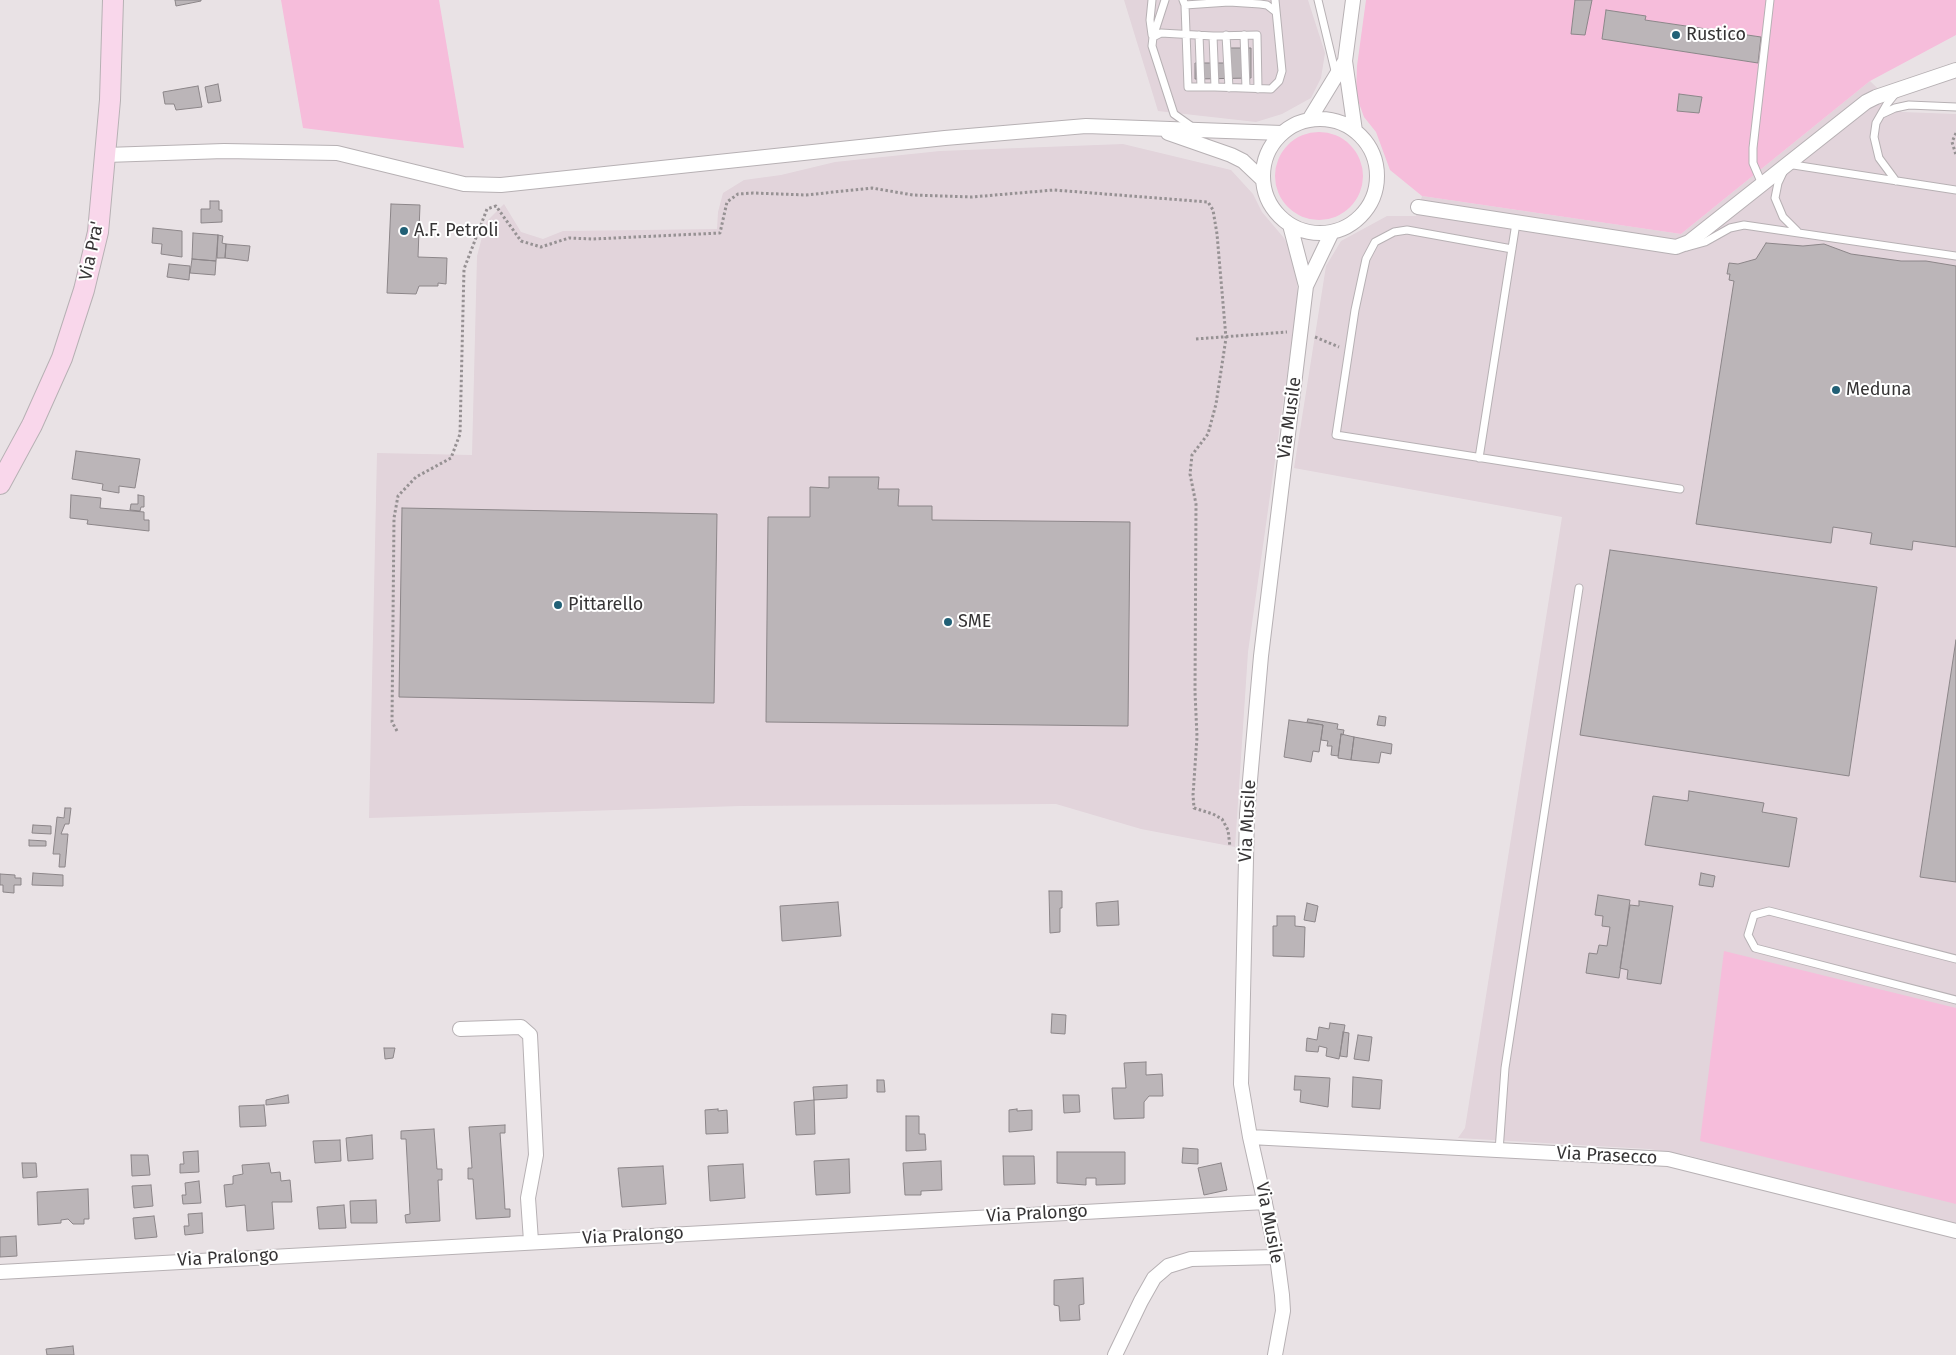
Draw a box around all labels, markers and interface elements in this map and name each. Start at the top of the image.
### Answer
place label: Rustico [1686,24,1746,46]
marker: Rustico [1670,29,1682,41]
street label: Via Pra' [75,220,109,282]
place label: A.F. Petroli [414,220,499,242]
marker: A.F. Petroli [398,225,410,237]
street label: Via Musile [1274,376,1306,460]
place label: Meduna [1846,379,1911,401]
marker: Meduna [1830,384,1842,396]
place label: Pittarello [568,594,643,616]
marker: Pittarello [552,599,564,611]
place label: SME [958,611,991,633]
marker: SME [942,616,954,628]
street label: Via Musile [1235,779,1261,863]
street label: Via Prasecco [1556,1143,1658,1169]
street label: Via Musile [1251,1180,1287,1266]
street label: Via Pralongo [986,1201,1088,1227]
street label: Via Pralongo [582,1223,684,1249]
street label: Via Pralongo [177,1245,279,1271]

